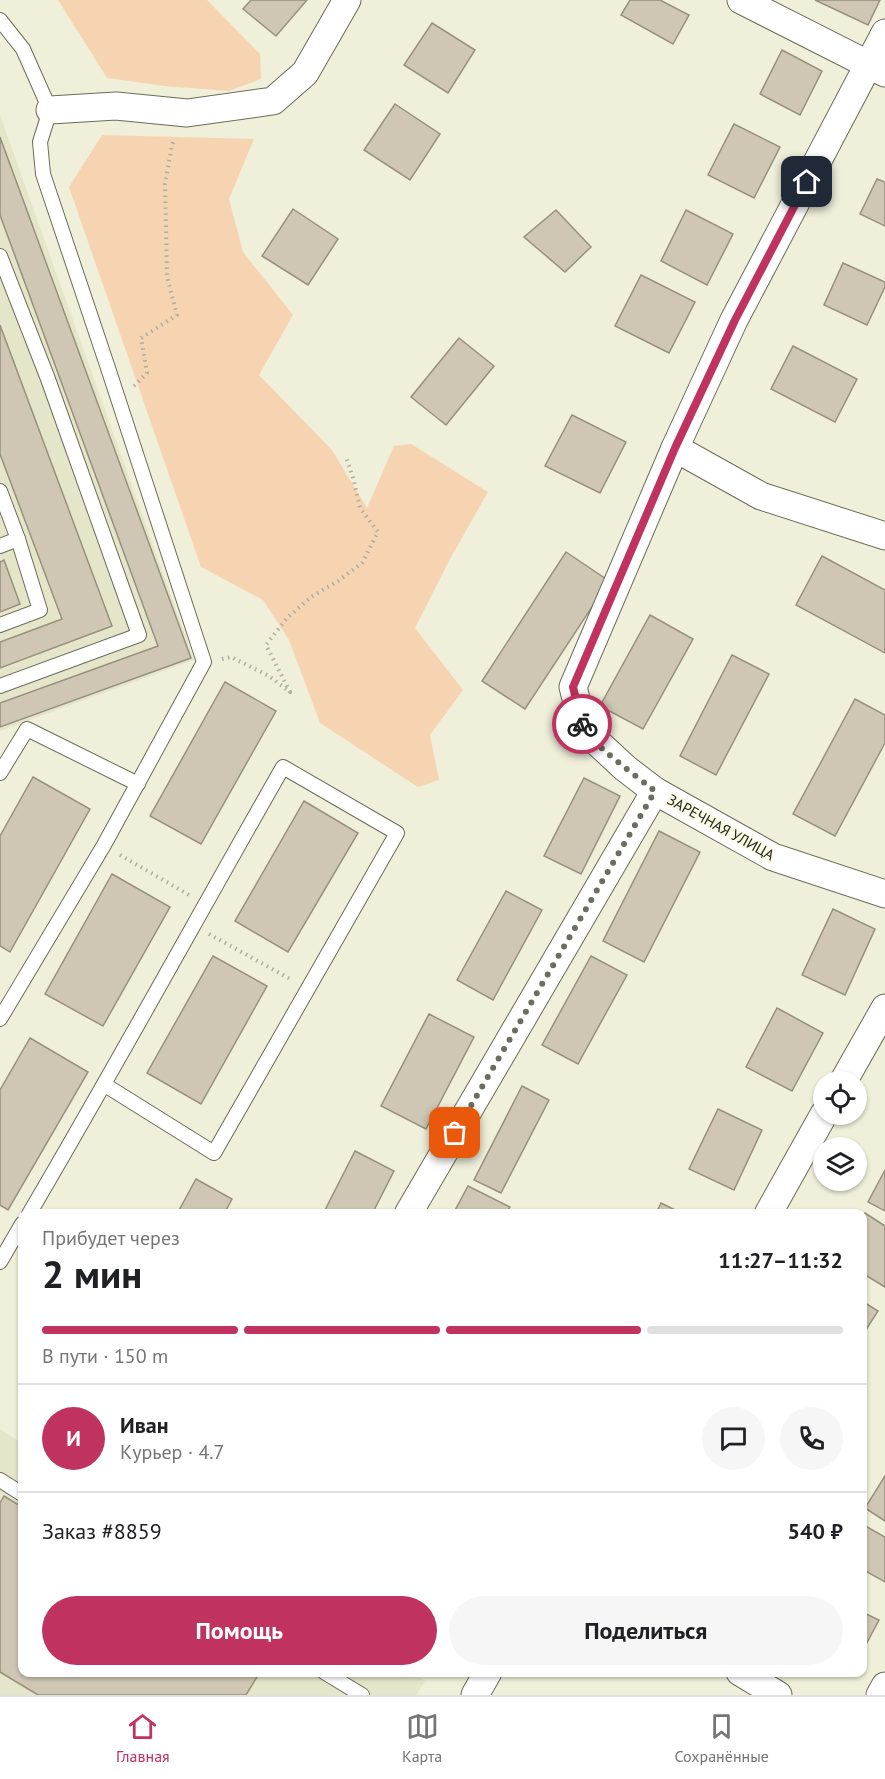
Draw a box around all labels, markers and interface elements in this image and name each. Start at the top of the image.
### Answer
pin [781,156,832,207]
icon: home [790,165,823,198]
courier [552,694,612,754]
icon: bike [566,708,599,741]
street label: ЗАРЕЧНАЯ УЛИЦА [664,790,778,864]
map controls [813,1071,867,1191]
button: locate [813,1071,867,1125]
pin [429,1107,480,1158]
icon: bag [438,1116,471,1149]
button: layers [813,1137,867,1191]
text: Прибудет через [42,1225,180,1251]
text: 11:27–11:32 [718,1246,843,1274]
text: 2 мин [42,1248,142,1299]
text: В пути · 150 m [42,1343,168,1369]
button: chat [702,1407,765,1470]
button: phone [780,1407,843,1470]
text: Иван [120,1411,169,1439]
text: И [66,1424,81,1452]
text: Курьер · 4.7 [120,1439,224,1465]
text: Заказ #8859 [42,1517,162,1545]
text: 540 ₽ [788,1517,843,1545]
button: Помощь [42,1596,437,1665]
button: Поделиться [449,1596,843,1665]
tab: Главная [116,1710,170,1766]
tab: Карта [402,1710,442,1766]
tab: Сохранённые [674,1710,769,1766]

